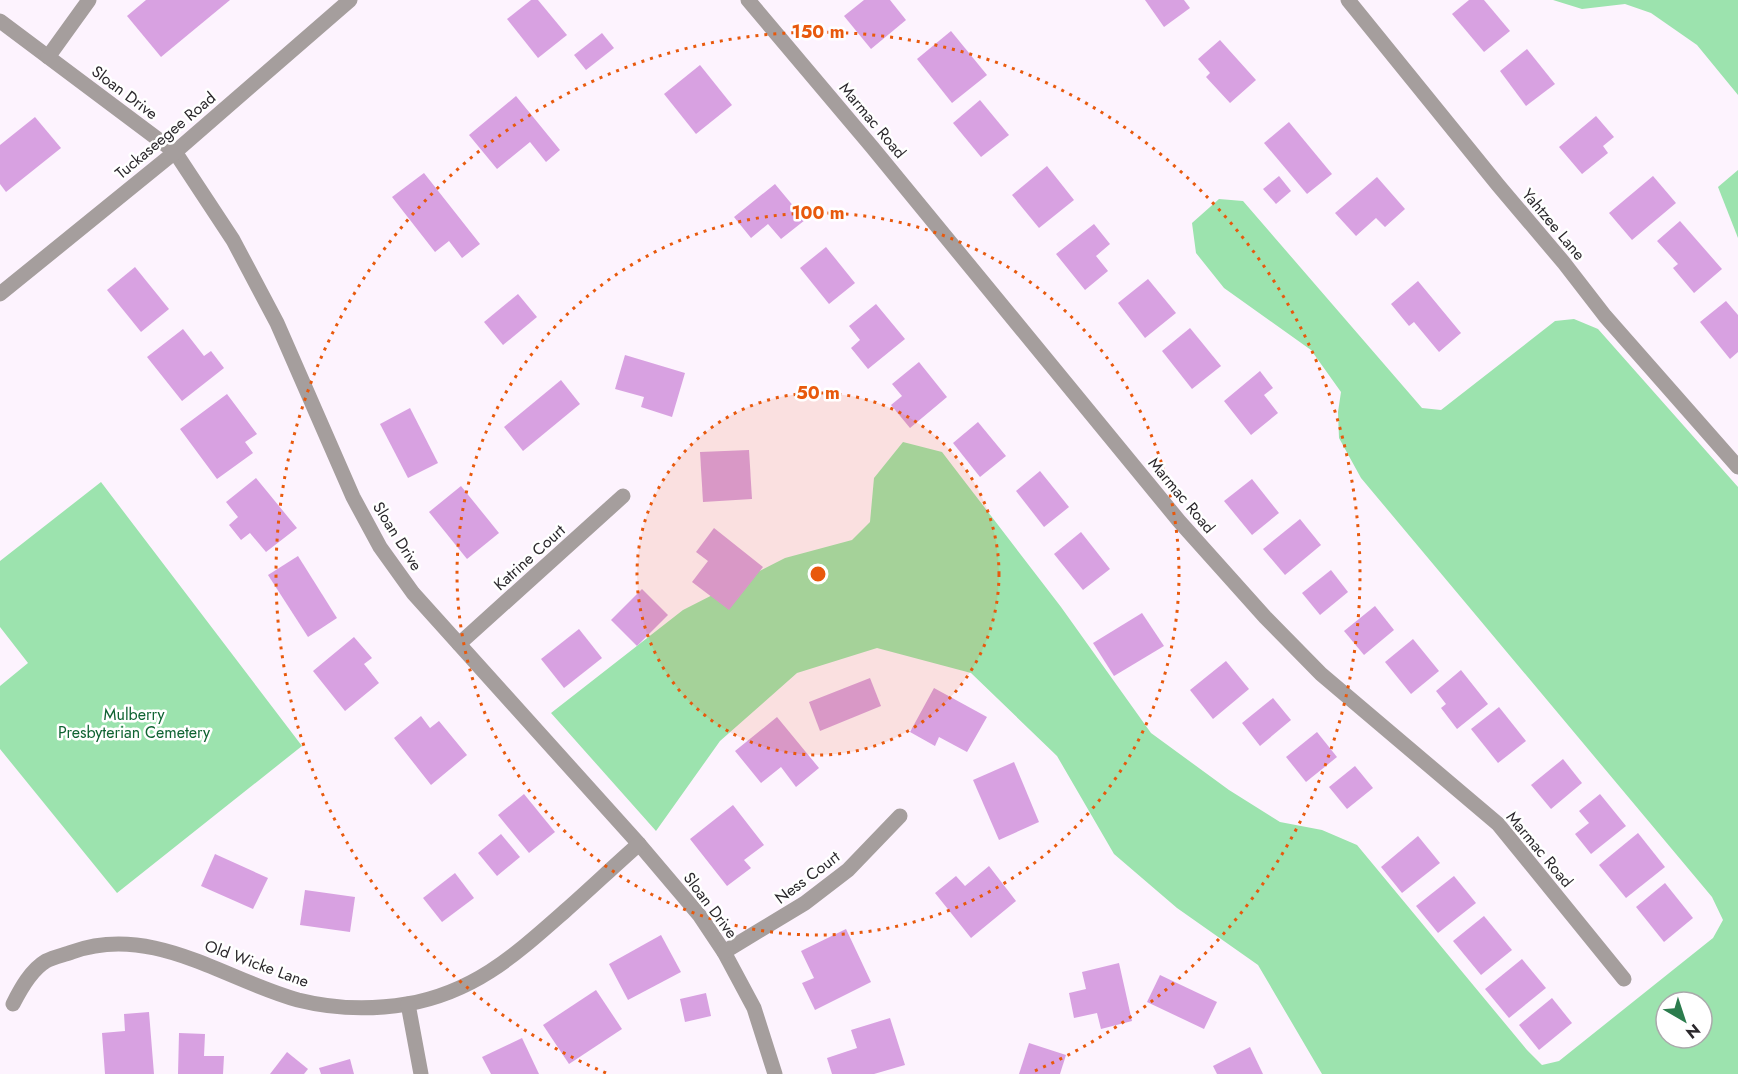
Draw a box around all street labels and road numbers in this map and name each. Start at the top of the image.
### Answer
street label: Sloan Drive [87,60,163,125]
street label: Marmac Road [834,77,911,163]
street label: Tuckaseegee Road [110,86,221,184]
street label: Yahtzee Lane [1517,184,1590,265]
street label: Marmac Road [1143,452,1220,538]
street label: Sloan Drive [367,497,428,575]
street label: Katrine Court [489,519,570,596]
street label: Marmac Road [1501,806,1578,892]
street label: Ness Court [770,845,845,909]
street label: Sloan Drive [678,867,743,943]
street label: Old Wicke Lane [202,934,312,993]

